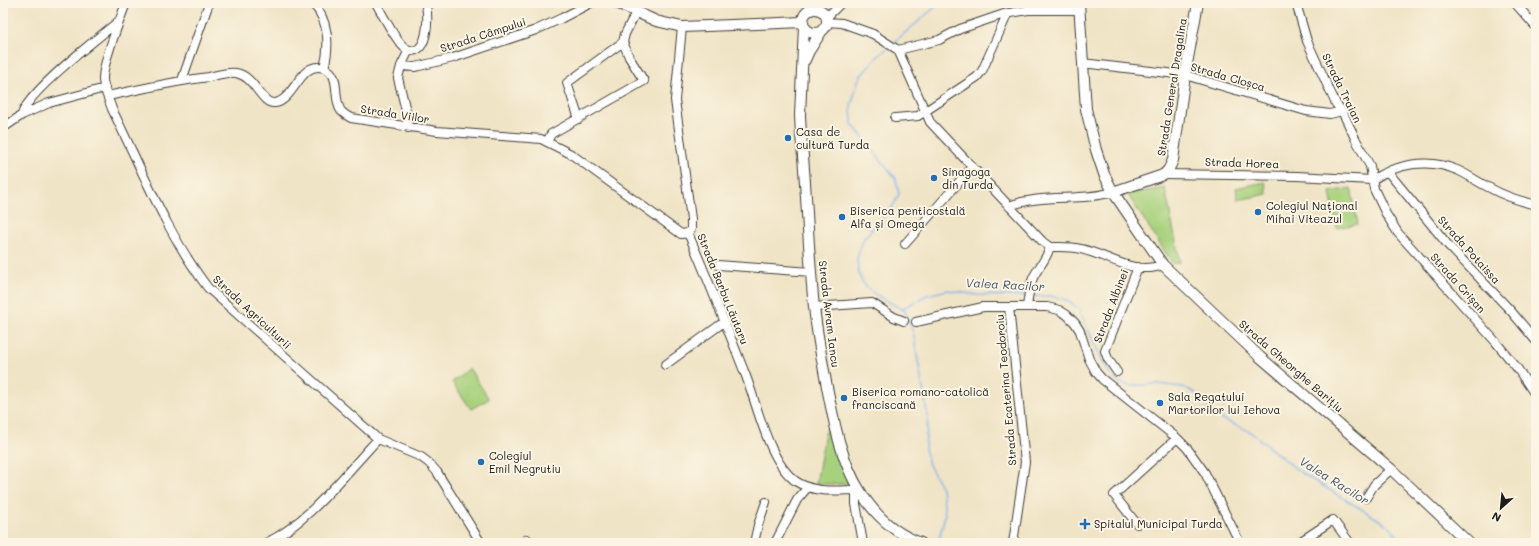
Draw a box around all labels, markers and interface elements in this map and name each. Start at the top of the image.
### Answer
street label: Strada Câmpului [438,14,528,55]
street label: Strada General Dragalina [1153,17,1190,157]
street label: Strada Traian [1319,51,1366,125]
street label: Strada Cloșca [1189,59,1267,94]
street label: Strada Viilor [360,101,431,126]
place label: Casa de cultură Turda [796,124,870,152]
marker: Casa de cultură Turda [783,133,793,143]
street label: Strada Horea [1205,154,1280,171]
place label: Sinagoga din Turda [942,164,994,192]
marker: Sinagoga din Turda [929,173,939,183]
place label: Colegiul Național Mihai Viteazul [1266,198,1357,226]
place label: Biserica penticostală Alfa și Omega [850,203,966,231]
marker: Colegiul Național Mihai Viteazul [1253,207,1263,217]
marker: Biserica penticostală Alfa și Omega [837,212,847,222]
street label: Strada Potaissa [1435,212,1504,287]
street label: Strada Barbu Lăutaru [694,231,753,347]
street label: Strada Crișan [1427,249,1489,316]
street label: Strada Avram Iancu [815,259,844,368]
street label: Strada Albinei [1090,267,1131,345]
street label: Strada Agriculturii [210,271,295,352]
water label: Valea Racilor [965,274,1045,294]
street label: Strada Ecaterina Teodoroiu [991,314,1020,466]
street label: Strada Gheorghe Barițiu [1236,316,1347,415]
place label: Biserica romano-catolică franciscană [852,384,989,412]
place label: Sala Regatului Martorilor lui Iehova [1168,389,1281,417]
marker: Biserica romano-catolică franciscană [839,393,849,403]
marker: Sala Regatului Martorilor lui Iehova [1155,398,1165,408]
place label: Colegiul Emil Negrutiu [489,448,561,476]
water label: Valea Racilor [1297,452,1372,508]
marker: Colegiul Emil Negrutiu [476,457,486,467]
north arrow [1481,488,1521,528]
text: N [1489,509,1503,526]
place label: Spitalul Municipal Turda [1094,516,1223,531]
marker: Spitalul Municipal Turda [1079,518,1091,530]

